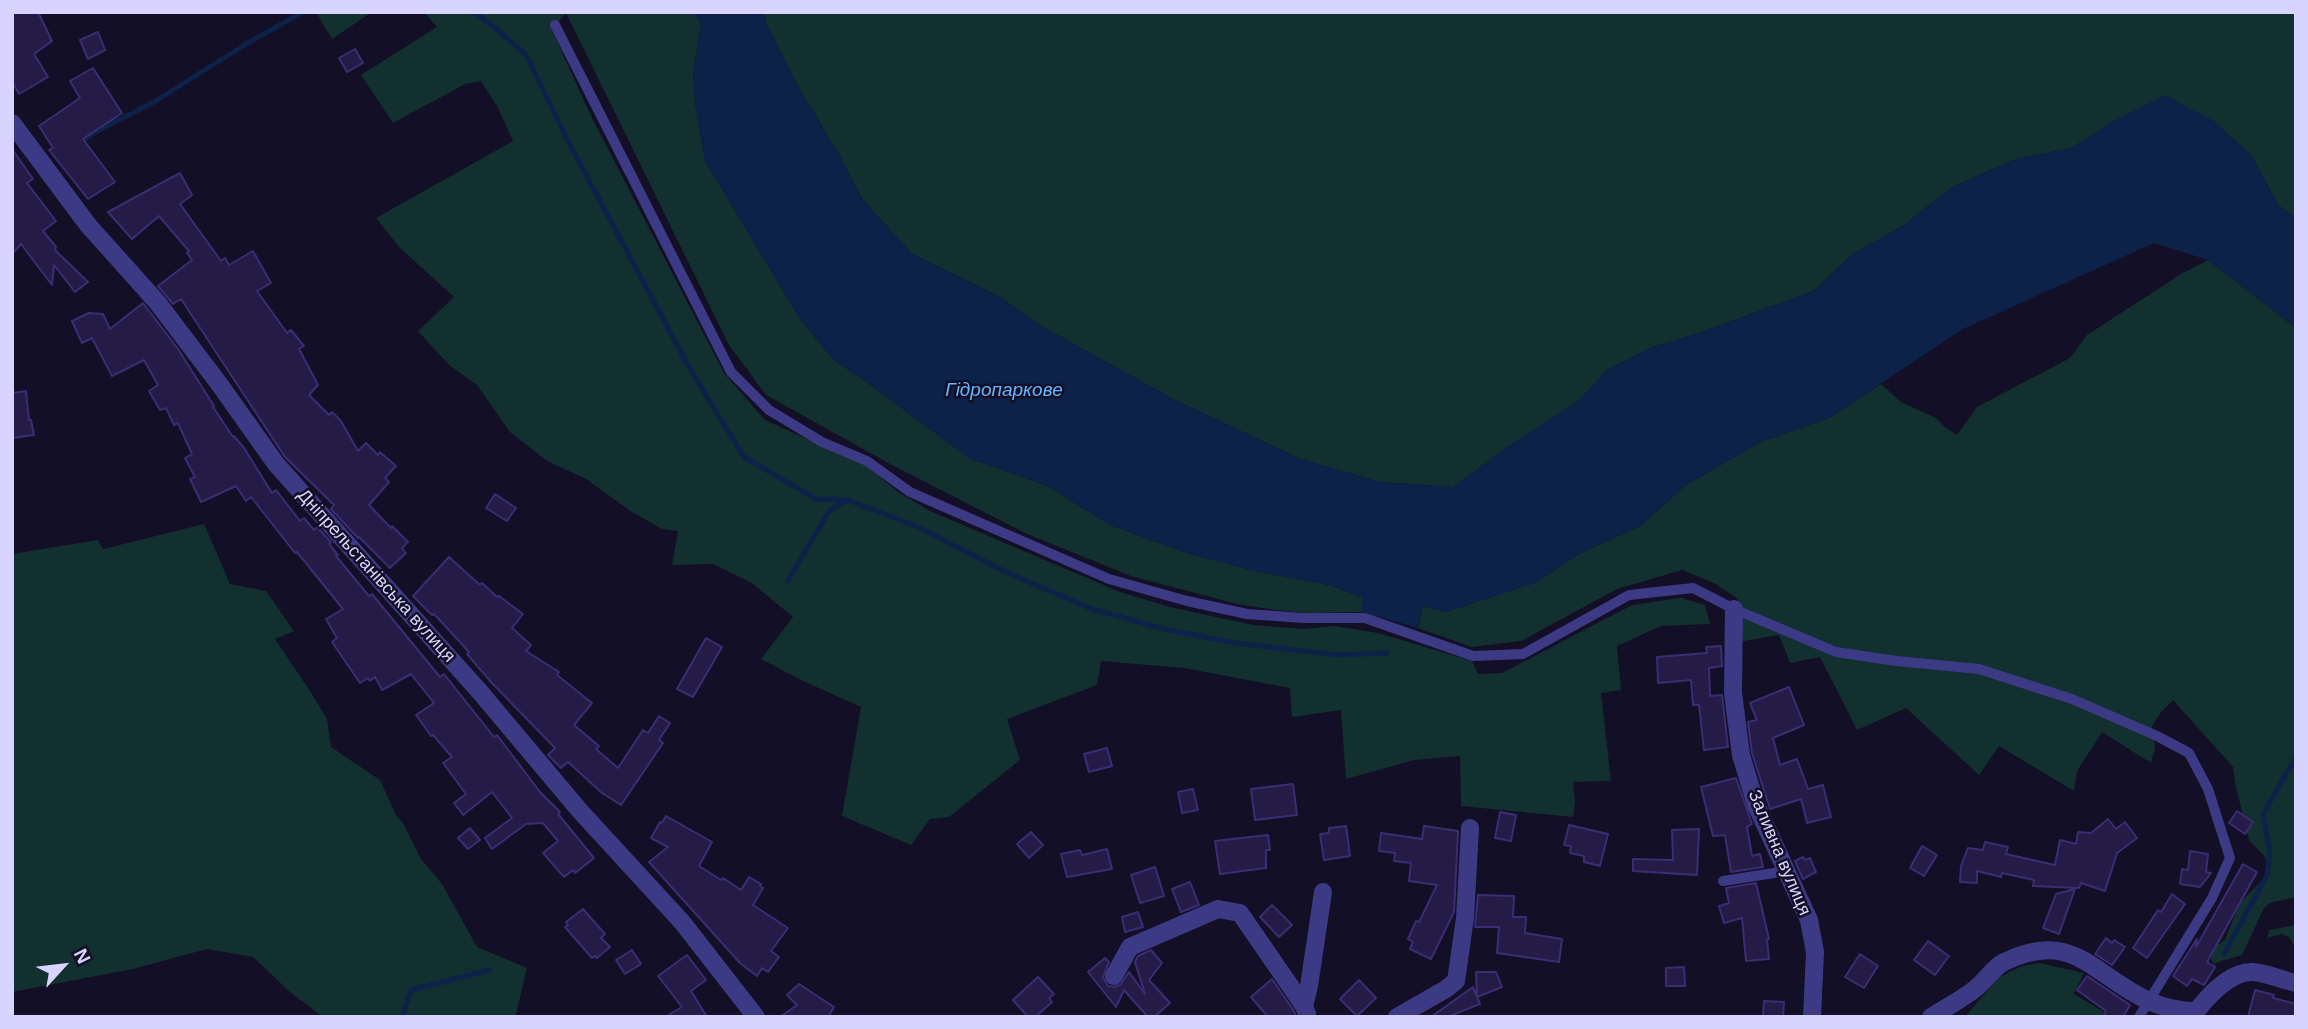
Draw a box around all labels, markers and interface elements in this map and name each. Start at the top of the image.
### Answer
water label: Гідропаркове [945,380,1063,402]
street label: Дніпрельстанівська вулиця [293,485,459,667]
street label: Заливна вулиця [1743,787,1815,919]
north arrow [28,931,98,1001]
text: N [70,945,95,967]

